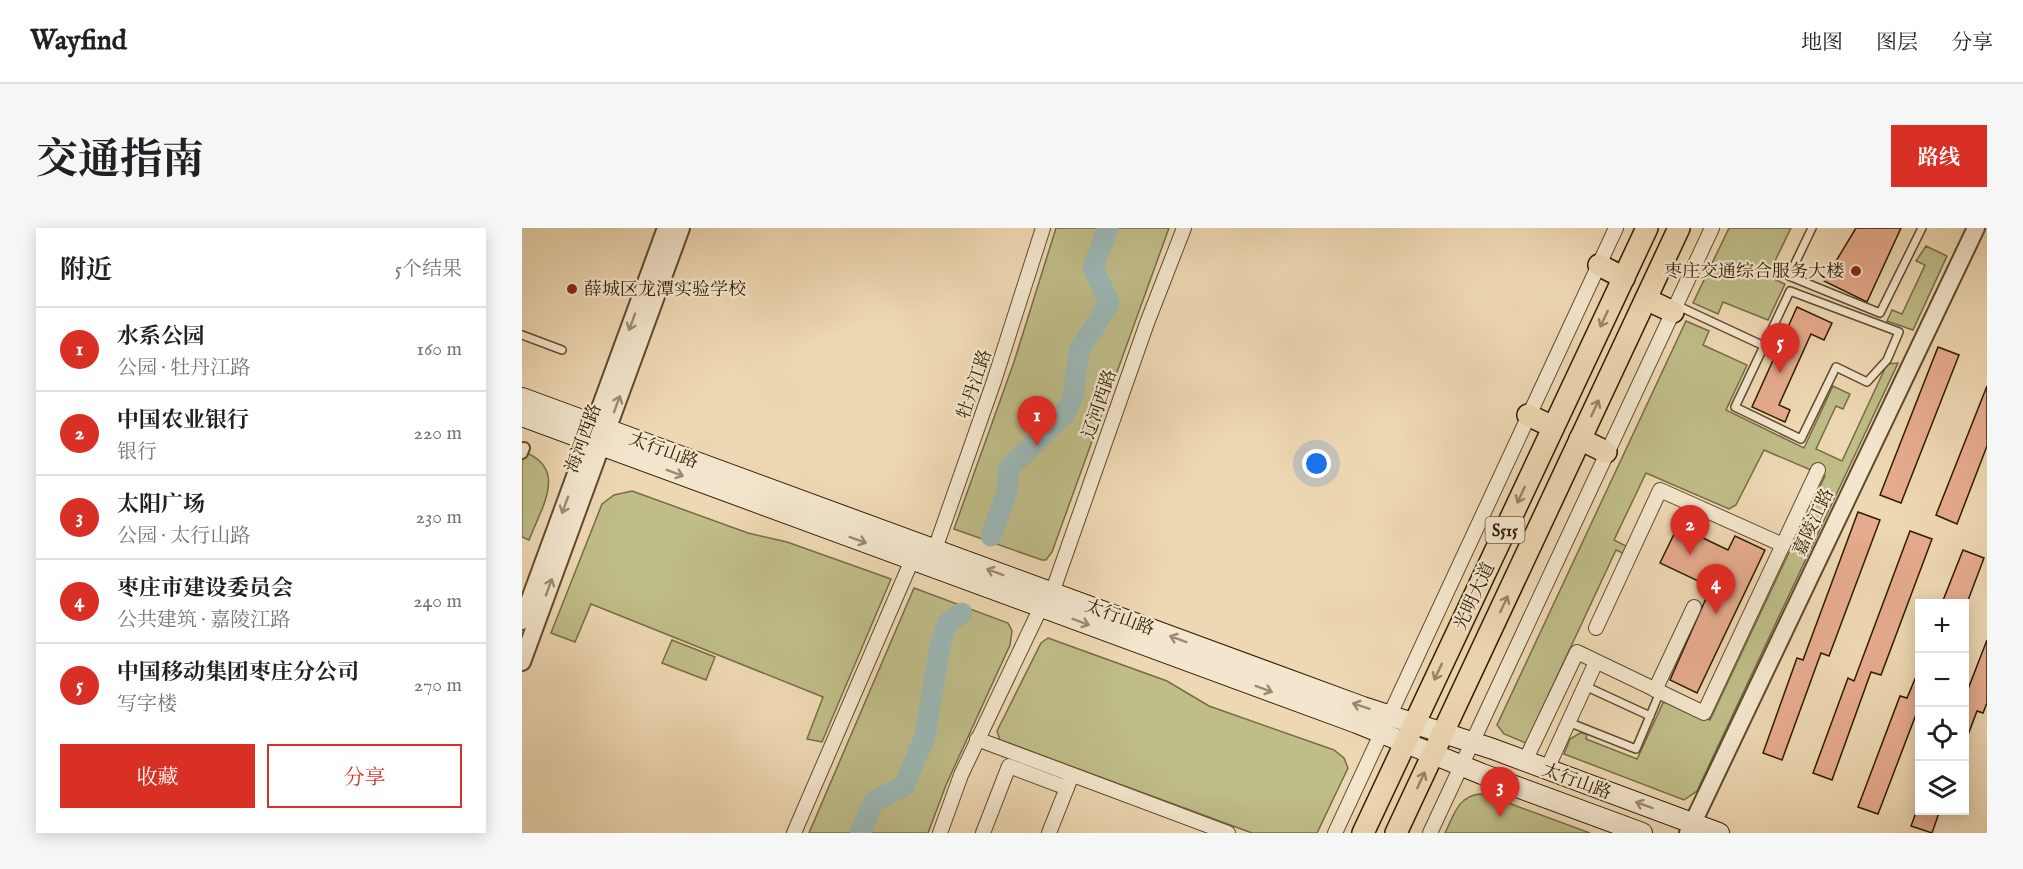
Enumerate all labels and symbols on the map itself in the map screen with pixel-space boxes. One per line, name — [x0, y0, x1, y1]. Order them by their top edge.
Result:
place label: 枣庄交通综合服务大楼 — [1664, 261, 1844, 284]
marker: 枣庄交通综合服务大楼 — [1849, 264, 1863, 278]
place label: 薛城区龙潭实验学校 — [584, 279, 746, 302]
marker: 薛城区龙潭实验学校 — [565, 282, 579, 296]
one-way arrow — [1598, 309, 1610, 327]
one-way arrow — [625, 312, 636, 331]
pin: 5 — [1760, 324, 1800, 373]
street label: 牡丹江路 — [953, 347, 998, 422]
street label: 辽河西路 — [1078, 367, 1123, 442]
one-way arrow — [612, 395, 623, 414]
pin: 1 — [1018, 396, 1056, 446]
one-way arrow — [1590, 399, 1601, 417]
street label: 海河西路 — [561, 401, 608, 476]
street label: 太行山路 — [626, 428, 701, 475]
your location — [1302, 449, 1331, 478]
one-way arrow — [666, 468, 684, 479]
street label: 嘉陵江路 — [1789, 485, 1840, 560]
one-way arrow — [1515, 486, 1527, 504]
one-way arrow — [558, 496, 569, 514]
pin: 2 — [1670, 506, 1710, 555]
road number: S515 — [1486, 517, 1524, 543]
one-way arrow — [849, 535, 867, 546]
street label: 光明大道 — [1450, 559, 1501, 634]
pin: 4 — [1696, 564, 1736, 614]
one-way arrow — [986, 565, 1005, 576]
one-way arrow — [545, 578, 556, 597]
street label: 太行山路 — [1082, 595, 1157, 642]
one-way arrow — [1498, 595, 1510, 613]
one-way arrow — [1071, 617, 1090, 628]
one-way arrow — [1169, 632, 1188, 643]
one-way arrow — [1432, 662, 1444, 680]
one-way arrow — [1254, 684, 1273, 695]
one-way arrow — [1352, 699, 1371, 710]
street label: 太行山路 — [1539, 759, 1614, 806]
pin: 3 — [1480, 768, 1520, 817]
one-way arrow — [1415, 772, 1427, 790]
one-way arrow — [1635, 799, 1654, 810]

